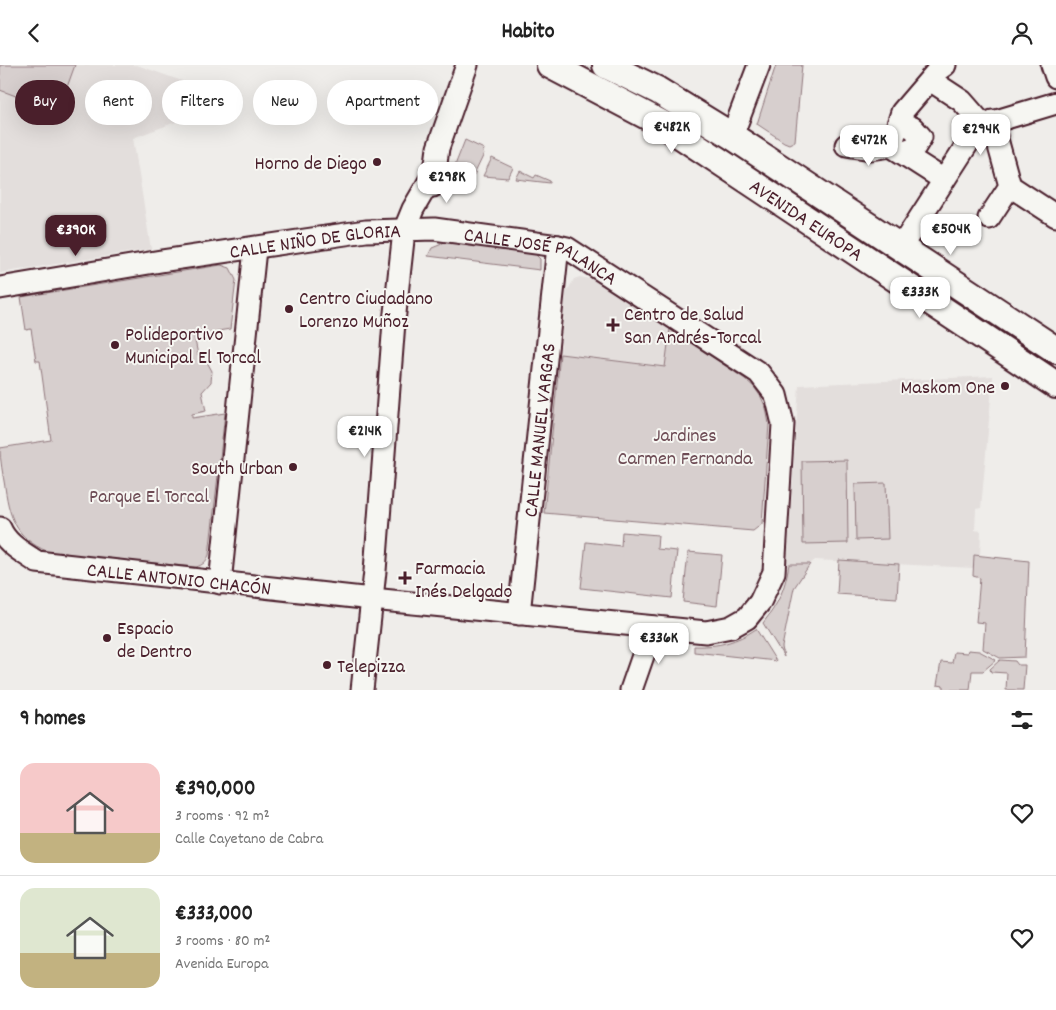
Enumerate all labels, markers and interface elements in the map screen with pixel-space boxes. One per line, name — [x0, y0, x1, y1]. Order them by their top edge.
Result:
text: Habito — [501, 17, 555, 48]
icon: back — [20, 19, 48, 47]
icon: person — [1008, 19, 1036, 47]
chip: Buy — [15, 80, 75, 125]
chip: Rent — [85, 80, 152, 125]
chip: Filters — [162, 80, 243, 125]
chip: New — [253, 80, 317, 125]
chip: Apartment — [327, 80, 438, 125]
pin: €482K — [637, 111, 707, 154]
pin: €294K — [946, 113, 1016, 156]
text: €482K — [654, 116, 690, 139]
text: €294K — [962, 118, 1000, 141]
pin: €472K — [834, 124, 904, 167]
text: €472K — [851, 129, 887, 152]
place label: Horno de Diego — [255, 151, 367, 179]
marker: Horno de Diego — [371, 156, 383, 168]
pin: €298K — [412, 161, 482, 204]
text: €298K — [428, 166, 466, 189]
street label: AVENIDA EUROPA — [743, 174, 868, 270]
pin: €504K — [916, 213, 986, 256]
pin: €390K — [41, 215, 111, 257]
text: €504K — [931, 218, 971, 241]
text: €390K — [56, 219, 96, 242]
street label: CALLE NIÑO DE GLORIA — [228, 219, 402, 268]
street label: CALLE JOSÉ PALANCA — [462, 222, 622, 294]
pin: €333K — [885, 277, 955, 319]
text: €333K — [901, 281, 939, 304]
place label: Centro Ciudadano Lorenzo Muñoz — [299, 286, 433, 337]
place label: Centro de Salud San Andrés-Torcal — [624, 302, 762, 353]
marker: Centro Ciudadano Lorenzo Muñoz — [283, 303, 295, 315]
marker: Centro de Salud San Andrés-Torcal — [606, 318, 620, 332]
place label: Polideportivo Municipal El Torcal — [125, 322, 261, 373]
marker: Polideportivo Municipal El Torcal — [109, 339, 121, 351]
street label: CALLE MANUEL VARGAS — [518, 342, 565, 519]
place label: Maskom One — [901, 375, 995, 403]
marker: Maskom One — [999, 380, 1011, 392]
pin: €214K — [330, 415, 400, 458]
text: €214K — [348, 420, 382, 443]
park label: Jardines Carmen Fernanda — [618, 423, 753, 474]
place label: South Urban — [191, 456, 283, 484]
marker: South Urban — [287, 461, 299, 473]
park label: Parque El Torcal — [89, 484, 209, 512]
place label: Farmacia Inés Delgado — [415, 556, 512, 607]
street label: CALLE ANTONIO CHACÓN — [85, 557, 272, 605]
marker: Farmacia Inés Delgado — [399, 572, 411, 584]
place label: Espacio de Dentro — [117, 616, 192, 667]
pin: €336K — [624, 623, 694, 665]
text: €336K — [640, 627, 678, 650]
marker: Espacio de Dentro — [101, 632, 113, 644]
place label: Telepizza — [337, 654, 405, 682]
marker: Telepizza — [321, 659, 333, 671]
text: 9 homes — [20, 705, 86, 735]
icon: filters — [1008, 706, 1036, 734]
text: €390,000 — [175, 775, 255, 805]
icon: home — [60, 783, 120, 843]
icon: heart — [1008, 799, 1036, 827]
text: 3 rooms · 92 m² — [175, 805, 269, 828]
text: Calle Cayetano de Cabra — [175, 828, 323, 851]
text: €333,000 — [175, 900, 253, 930]
icon: home — [60, 908, 120, 968]
icon: heart — [1008, 924, 1036, 952]
text: 3 rooms · 80 m² — [175, 930, 270, 953]
text: Avenida Europa — [175, 953, 269, 976]

